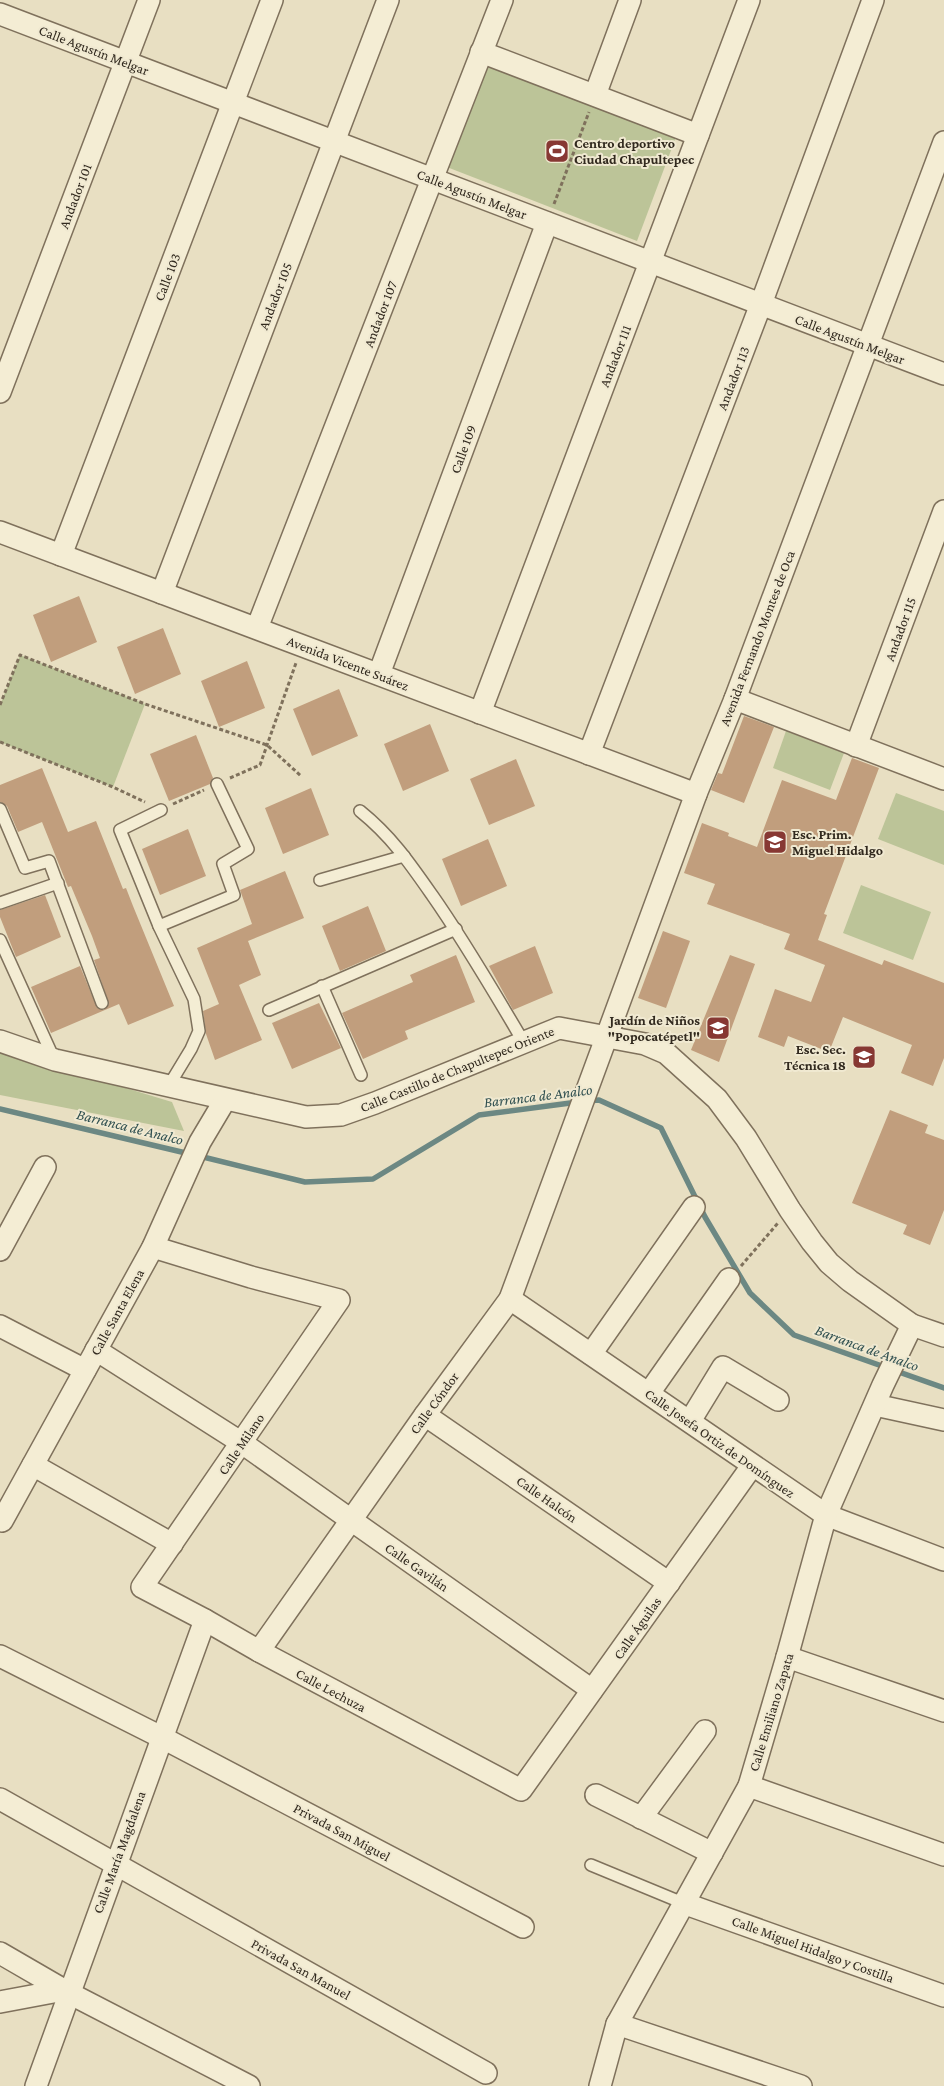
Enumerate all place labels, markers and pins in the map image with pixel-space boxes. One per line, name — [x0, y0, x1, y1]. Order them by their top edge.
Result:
place label: Centro deportivo Ciudad Chapultepec — [574, 135, 695, 167]
sports icon: Centro deportivo Ciudad Chapultepec — [544, 138, 570, 164]
place label: Esc. Prim. Miguel Hidalgo — [792, 826, 883, 858]
school or university icon: Esc. Prim. Miguel Hidalgo — [762, 829, 788, 855]
place label: Jardín de Niños "Popocatépetl" — [607, 1012, 700, 1044]
school or university icon: Jardín de Niños "Popocatépetl" — [705, 1015, 731, 1041]
place label: Esc. Sec. Técnica 18 — [784, 1041, 846, 1073]
school or university icon: Esc. Sec. Técnica 18 — [851, 1044, 877, 1070]

